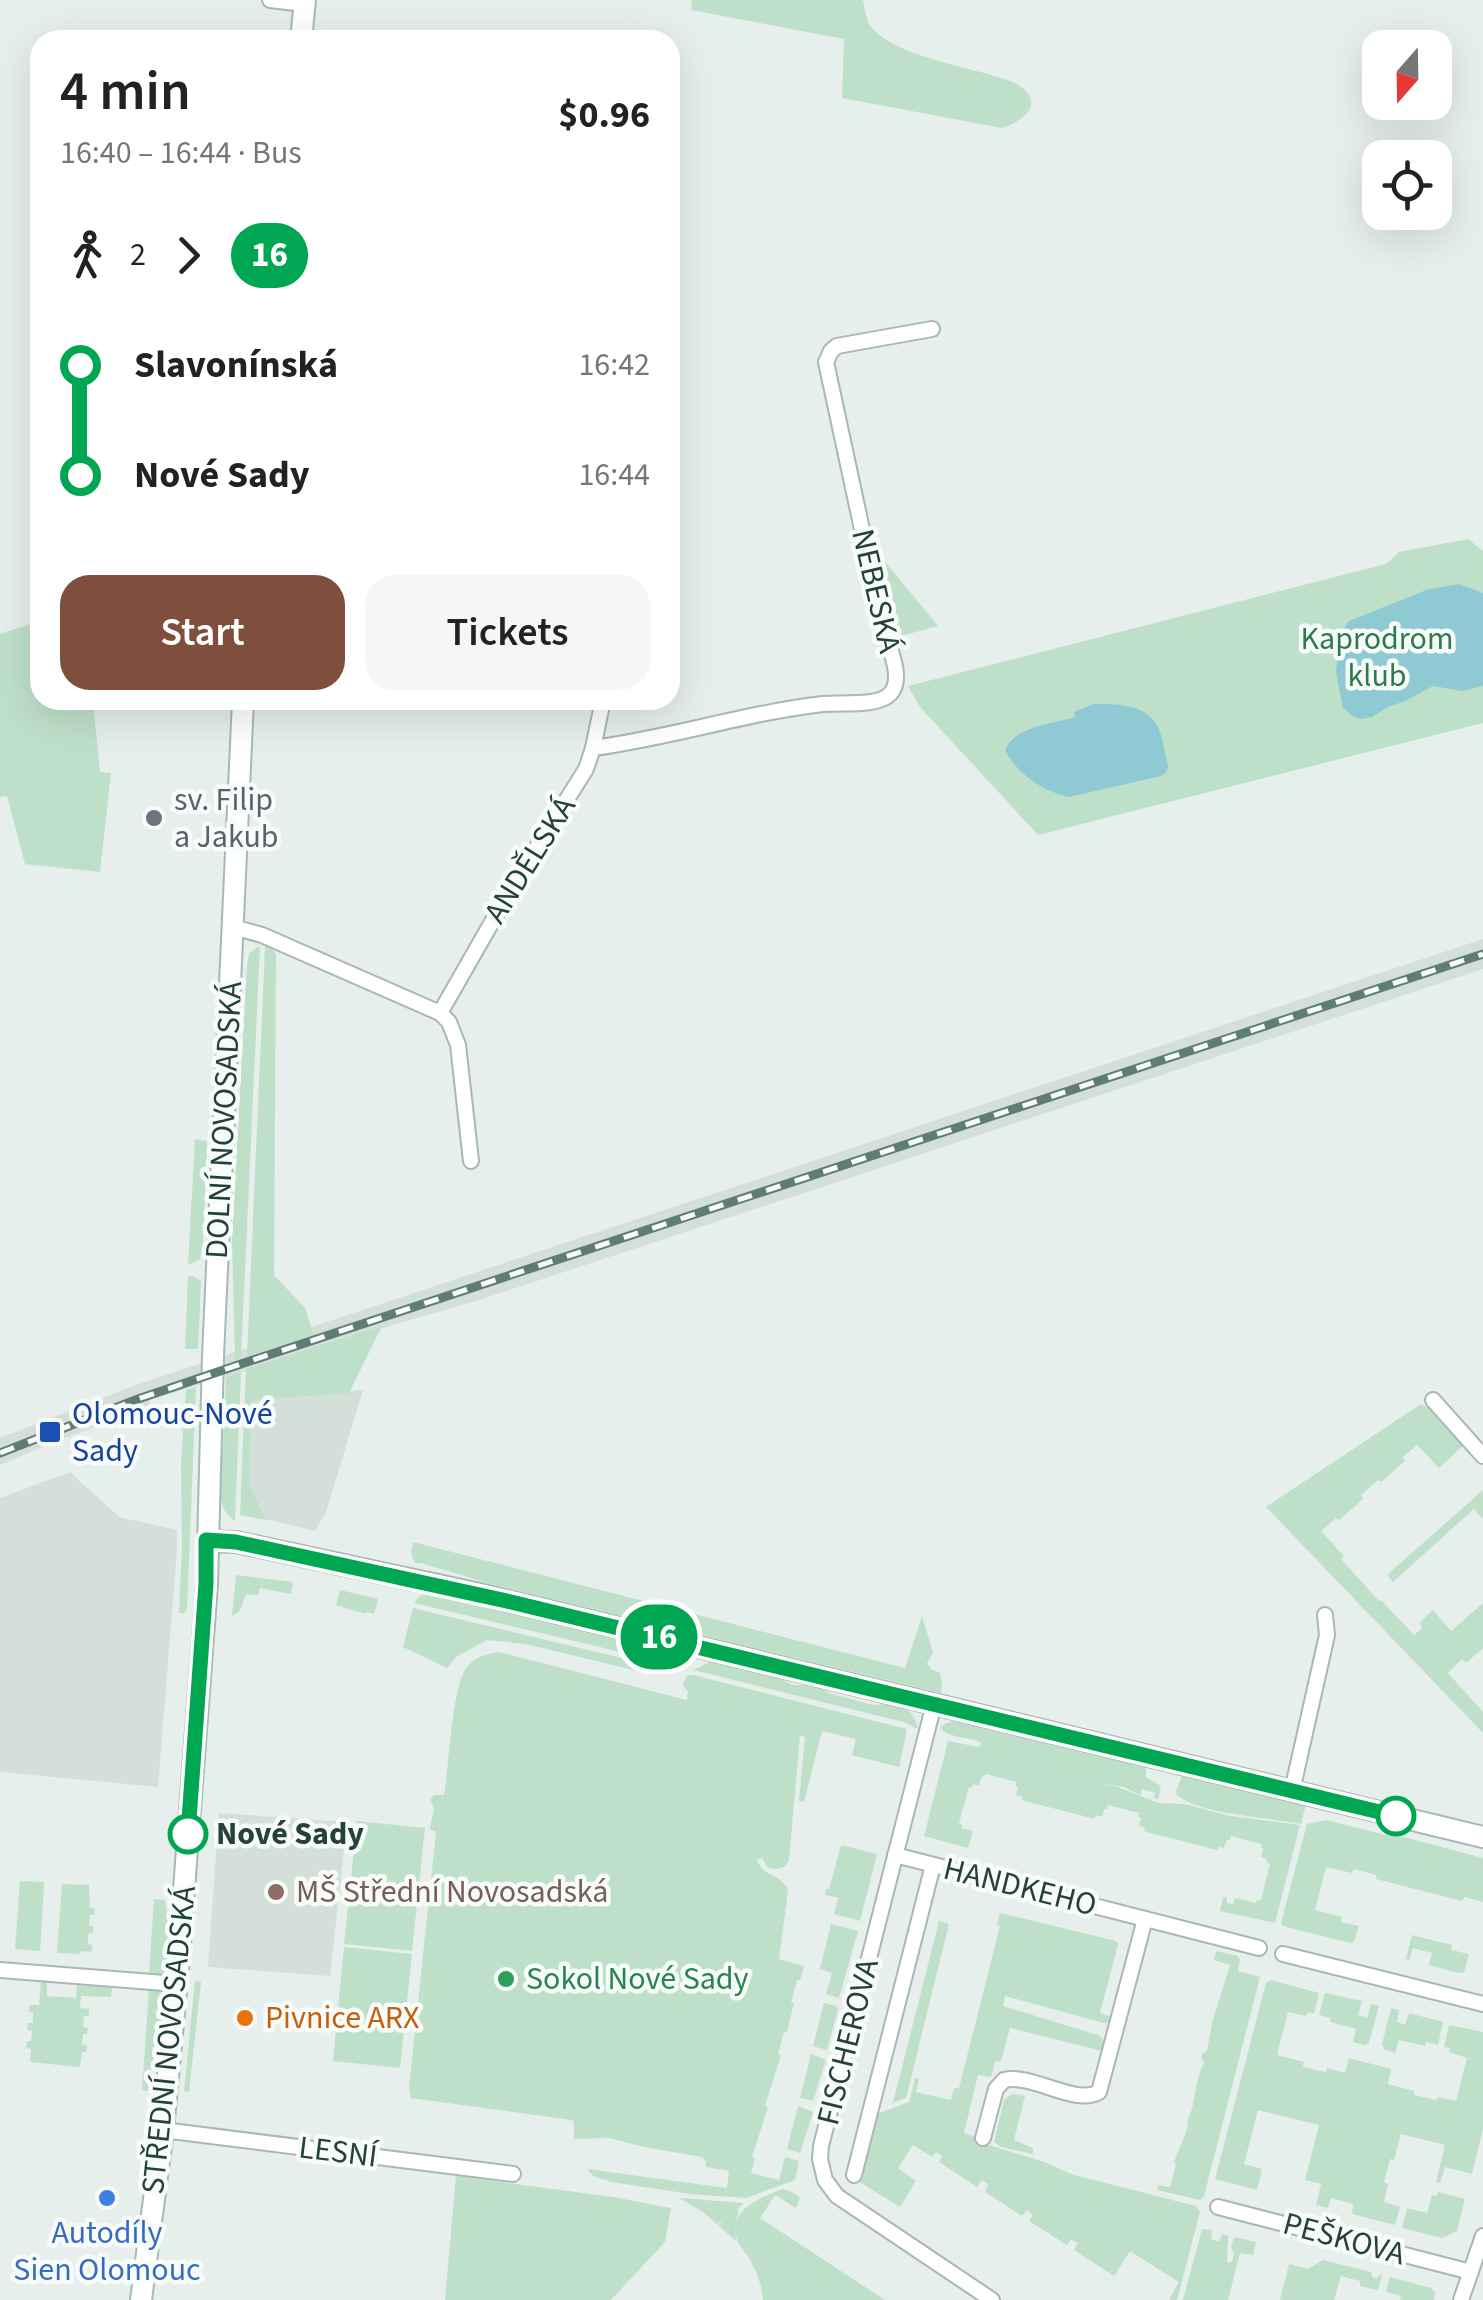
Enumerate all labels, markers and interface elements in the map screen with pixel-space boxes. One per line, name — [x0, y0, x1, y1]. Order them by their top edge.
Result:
north arrow — [1362, 30, 1452, 120]
map controls — [1362, 30, 1452, 230]
text: 4 min — [60, 53, 191, 131]
text: $0.96 — [558, 88, 650, 142]
text: 16:40 – 16:44 · Bus — [60, 130, 302, 176]
button: locate — [1362, 140, 1452, 230]
icon: walk — [60, 228, 115, 283]
icon: forward — [161, 228, 216, 283]
text: 16 — [251, 230, 288, 280]
text: 2 — [130, 232, 146, 278]
text: Slavonínská — [134, 338, 338, 392]
text: 16:42 — [578, 342, 650, 388]
text: Nové Sady — [134, 448, 310, 502]
text: 16:44 — [578, 452, 650, 498]
street label: NEBESKÁ — [839, 524, 913, 658]
button: Start — [60, 575, 345, 690]
button: Tickets — [365, 575, 650, 690]
park label: Kaprodrom klub — [1301, 616, 1453, 699]
place label: sv. Filip a Jakub — [174, 777, 279, 860]
street label: ANDĚLSKÁ — [473, 787, 587, 932]
marker: sv. Filip a Jakub — [143, 807, 165, 829]
street label: DOLNÍ NOVOSADSKÁ — [194, 979, 254, 1260]
place label: Olomouc-Nové Sady — [72, 1391, 273, 1474]
marker: Olomouc-Nové Sady — [37, 1419, 63, 1445]
line badge: 16 — [614, 1604, 704, 1670]
text: 16 — [641, 1612, 677, 1662]
unlabelled marker — [1377, 1797, 1415, 1835]
place label: Nové Sady — [216, 1811, 364, 1857]
marker: Nové Sady — [169, 1815, 207, 1853]
street label: HANDKEHO — [939, 1846, 1101, 1928]
place label: MŠ Střední Novosadská — [296, 1869, 608, 1915]
marker: MŠ Střední Novosadská — [265, 1881, 287, 1903]
street label: STŘEDNÍ NOVOSADSKÁ — [130, 1883, 208, 2196]
street label: FISCHEROVA — [805, 1953, 891, 2130]
place label: Sokol Nové Sady — [526, 1956, 749, 2002]
marker: Sokol Nové Sady — [495, 1968, 517, 1990]
place label: Pivnice ARX — [265, 1995, 419, 2041]
marker: Pivnice ARX — [234, 2007, 256, 2029]
street label: LESNÍ — [296, 2124, 381, 2180]
marker: Autodíly Sien Olomouc — [96, 2187, 118, 2209]
street label: PEŠKOVA — [1278, 2201, 1411, 2277]
place label: Autodíly Sien Olomouc — [13, 2210, 201, 2293]

